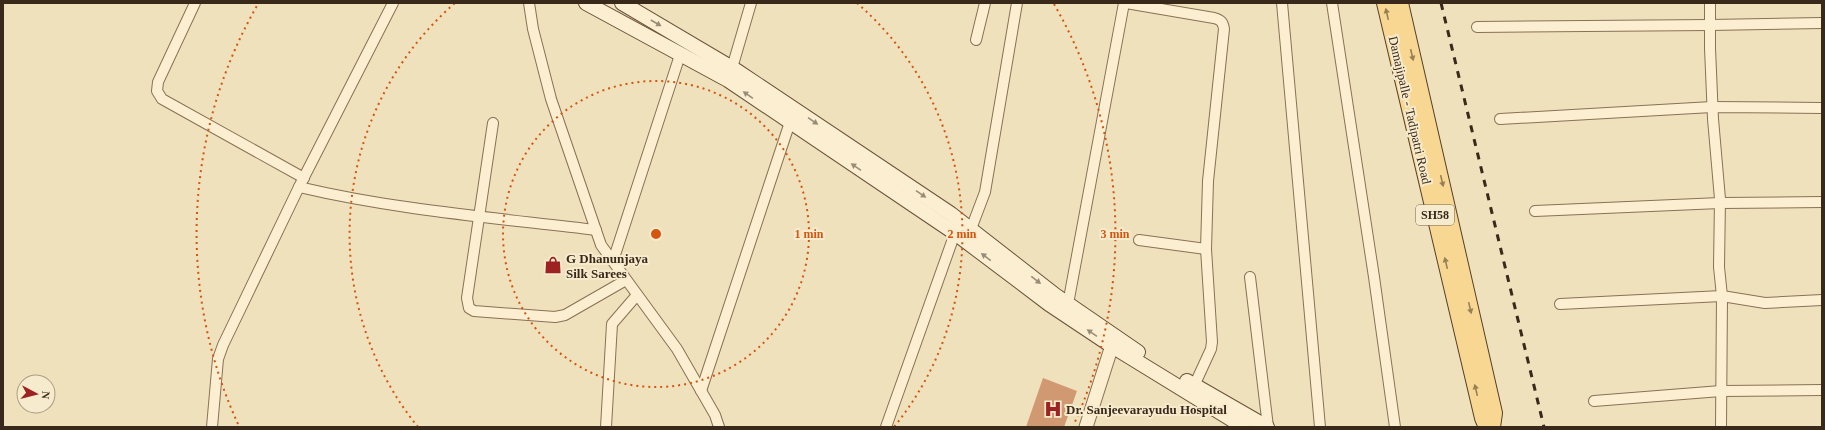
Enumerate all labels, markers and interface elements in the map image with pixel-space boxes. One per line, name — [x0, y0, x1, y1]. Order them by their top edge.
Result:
one-way arrow — [1384, 8, 1390, 21]
one-way arrow — [650, 19, 661, 26]
street label: Damajipalle - Tadipatri Road — [1386, 34, 1434, 186]
one-way arrow — [1409, 48, 1415, 61]
one-way arrow — [743, 91, 754, 99]
one-way arrow — [808, 117, 818, 125]
one-way arrow — [851, 163, 861, 171]
one-way arrow — [1439, 175, 1445, 187]
one-way arrow — [915, 190, 927, 197]
road number: SH58 — [1416, 205, 1454, 225]
centre of rings — [649, 227, 663, 241]
text: 1 min — [794, 227, 824, 241]
text: 2 min — [947, 227, 977, 241]
text: 3 min — [1100, 227, 1130, 241]
place label: G Dhanunjaya Silk Sarees — [566, 251, 648, 281]
one-way arrow — [981, 252, 992, 261]
shop icon: G Dhanunjaya Silk Sarees — [543, 255, 563, 275]
one-way arrow — [1443, 257, 1449, 270]
one-way arrow — [1031, 276, 1042, 284]
one-way arrow — [1467, 302, 1473, 314]
one-way arrow — [1087, 329, 1097, 337]
north arrow — [16, 374, 56, 414]
one-way arrow — [1473, 384, 1479, 396]
text: N — [39, 391, 52, 400]
hospital icon: Dr. Sanjeevarayudu Hospital — [1043, 399, 1063, 419]
place label: Dr. Sanjeevarayudu Hospital — [1066, 402, 1227, 417]

